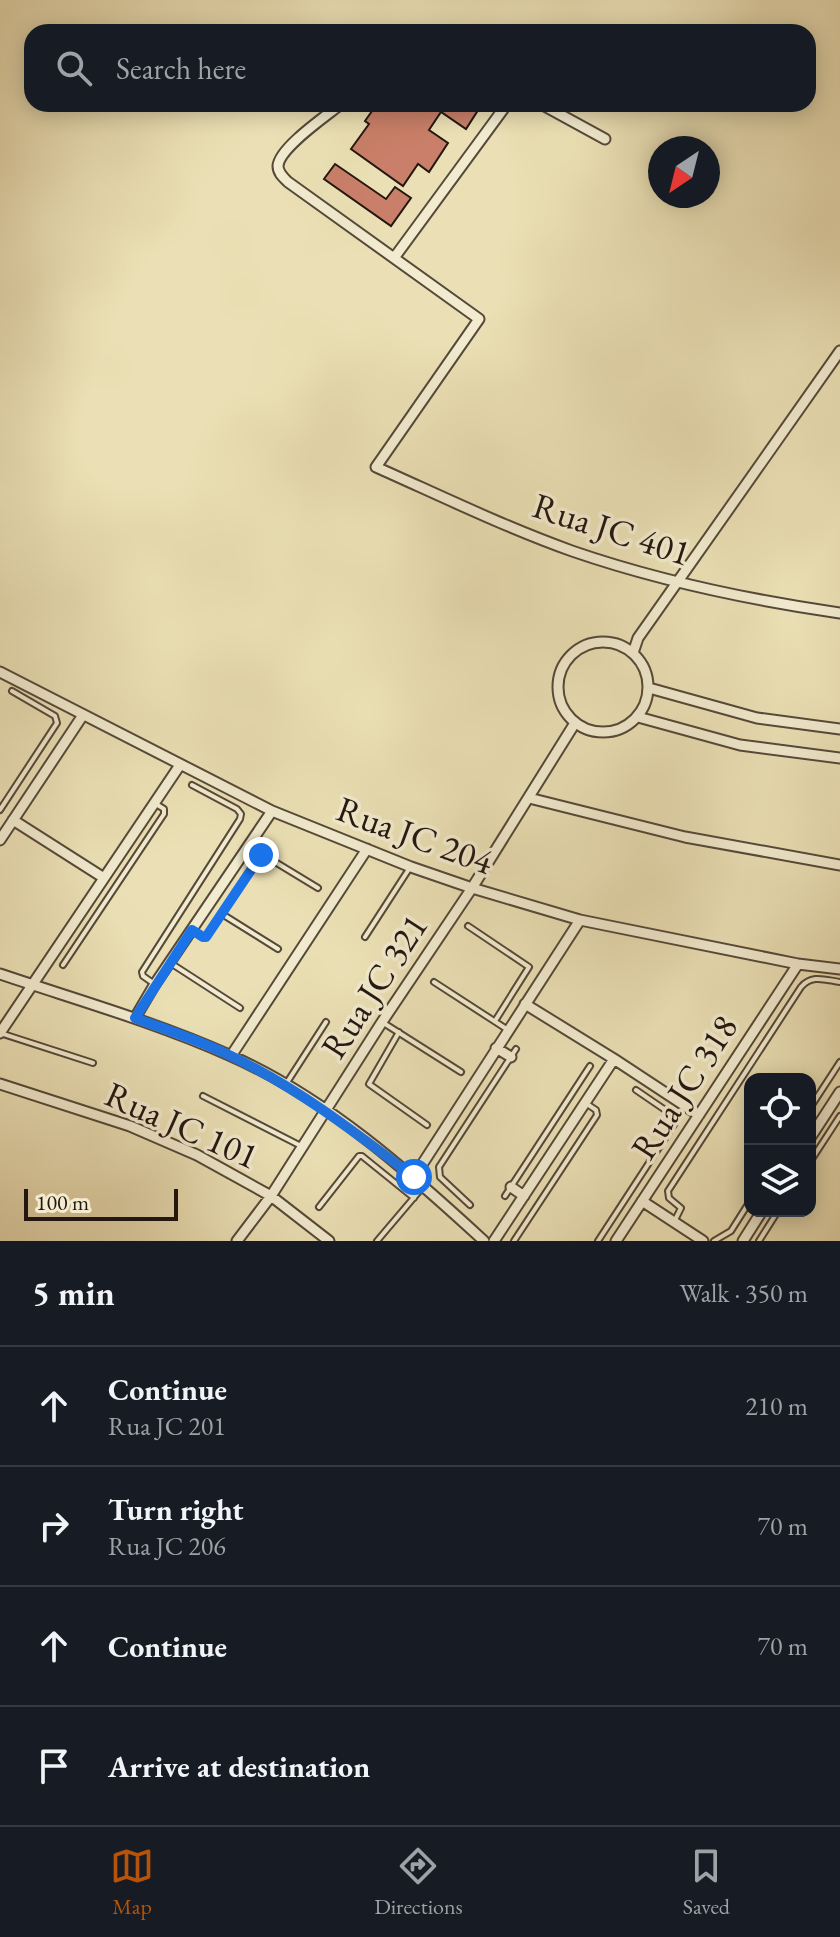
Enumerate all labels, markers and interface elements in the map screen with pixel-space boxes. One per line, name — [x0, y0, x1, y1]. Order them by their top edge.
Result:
search box — [24, 24, 816, 112]
icon: search — [52, 46, 96, 90]
text: Search here — [116, 49, 246, 88]
north arrow — [648, 136, 720, 208]
street label: Rua JC 401 — [527, 481, 697, 577]
street label: Rua JC 204 — [330, 785, 500, 885]
route end — [243, 837, 279, 873]
street label: Rua JC 321 — [310, 905, 438, 1067]
street label: Rua JC 318 — [620, 1006, 748, 1168]
street label: Rua JC 101 — [98, 1070, 266, 1180]
map controls — [744, 1073, 816, 1217]
button: locate — [744, 1073, 816, 1145]
button: layers — [744, 1145, 816, 1217]
route start — [396, 1159, 432, 1195]
scale bar — [24, 1185, 178, 1221]
text: 100 m — [36, 1188, 89, 1217]
text: 5 min — [32, 1271, 115, 1315]
text: Walk · 350 m — [680, 1276, 808, 1310]
text: Continue — [108, 1370, 227, 1409]
icon: ahead — [32, 1384, 76, 1428]
text: 210 m — [745, 1389, 808, 1423]
text: Rua JC 201 — [108, 1409, 226, 1443]
text: Turn right — [108, 1490, 244, 1529]
icon: right — [32, 1504, 76, 1548]
text: 70 m — [758, 1509, 808, 1543]
text: Rua JC 206 — [108, 1529, 226, 1563]
icon: ahead — [32, 1624, 76, 1668]
text: Continue — [108, 1627, 227, 1666]
text: 70 m — [758, 1629, 808, 1663]
icon: arrive — [32, 1744, 76, 1788]
text: Arrive at destination — [108, 1747, 370, 1786]
tab: Map — [110, 1844, 154, 1921]
tab: Directions — [374, 1844, 463, 1921]
tab: Saved — [683, 1844, 730, 1921]

